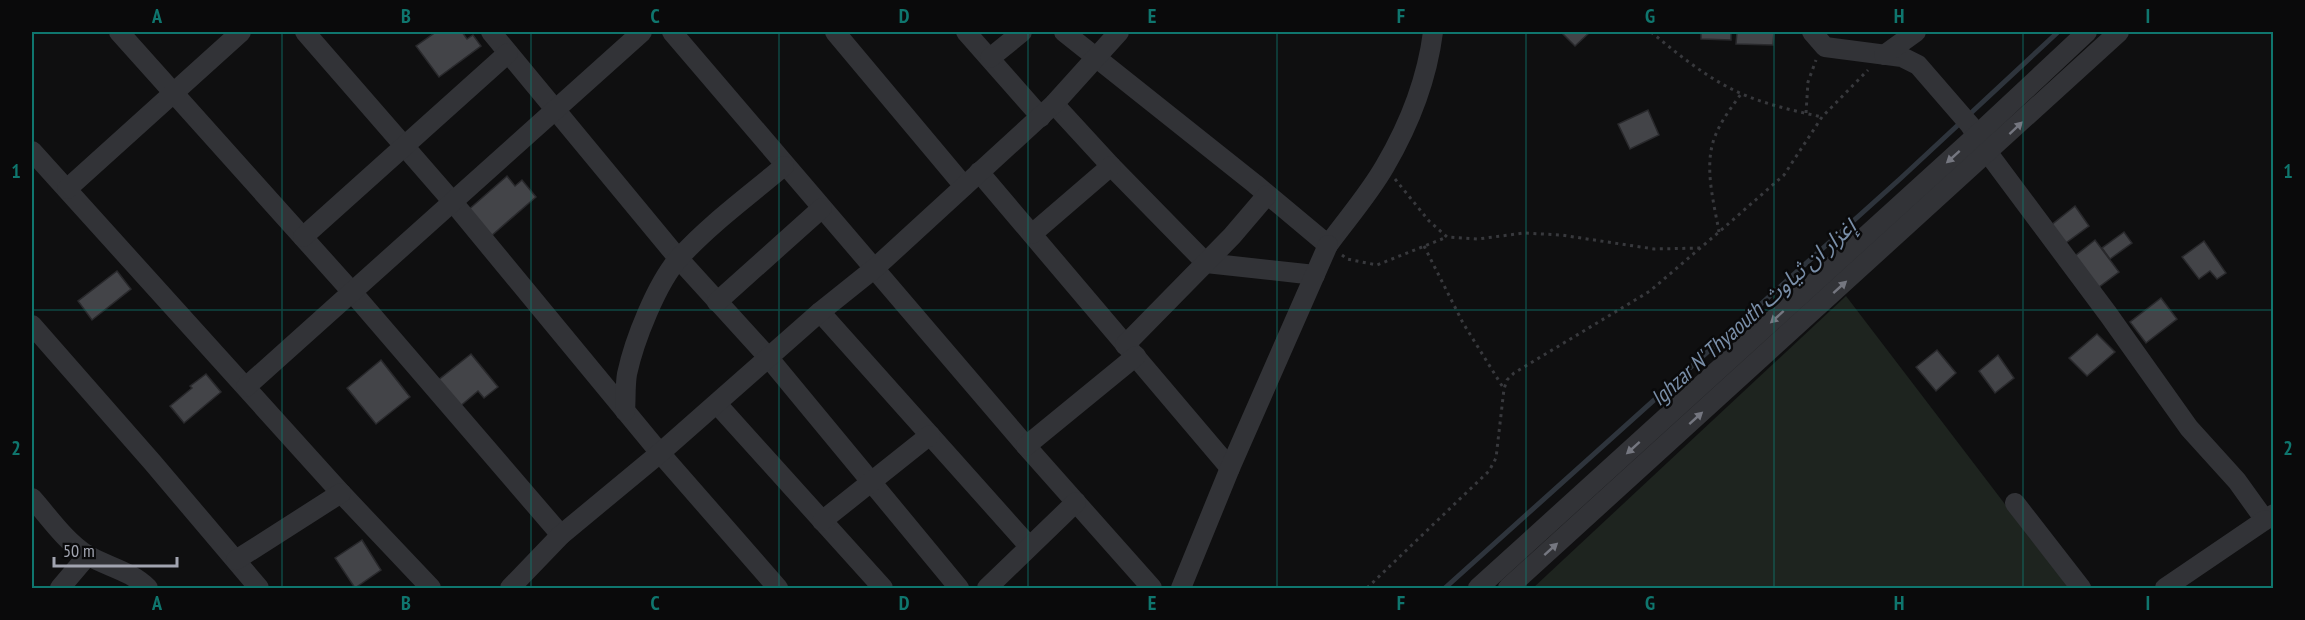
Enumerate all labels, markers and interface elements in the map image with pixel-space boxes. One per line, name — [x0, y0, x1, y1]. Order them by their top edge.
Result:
text: A — [151, 3, 163, 29]
text: B — [401, 3, 411, 29]
text: C — [650, 3, 660, 29]
text: D — [899, 3, 910, 29]
text: E — [1148, 3, 1156, 29]
text: F — [1397, 3, 1405, 29]
text: G — [1645, 3, 1655, 29]
text: H — [1894, 3, 1904, 29]
text: I — [2146, 3, 2150, 29]
one-way arrow — [2008, 121, 2023, 135]
one-way arrow — [1945, 150, 1960, 164]
text: 1 — [11, 158, 21, 184]
text: 1 — [2283, 158, 2293, 184]
water label: Ighzar N' Thyaouth إغزار ان ثياوث — [1645, 211, 1863, 412]
one-way arrow — [1832, 281, 1847, 294]
one-way arrow — [1770, 310, 1785, 323]
one-way arrow — [1688, 412, 1703, 425]
text: 2 — [11, 435, 21, 461]
text: 2 — [2283, 435, 2293, 461]
one-way arrow — [1625, 441, 1640, 455]
scale bar — [54, 530, 177, 568]
text: 50 m — [63, 539, 95, 562]
one-way arrow — [1544, 542, 1559, 556]
text: A — [151, 590, 163, 616]
text: B — [401, 590, 411, 616]
text: C — [650, 590, 660, 616]
text: D — [899, 590, 910, 616]
text: E — [1148, 590, 1156, 616]
text: F — [1397, 590, 1405, 616]
text: G — [1645, 590, 1655, 616]
text: H — [1894, 590, 1904, 616]
text: I — [2146, 590, 2150, 616]

